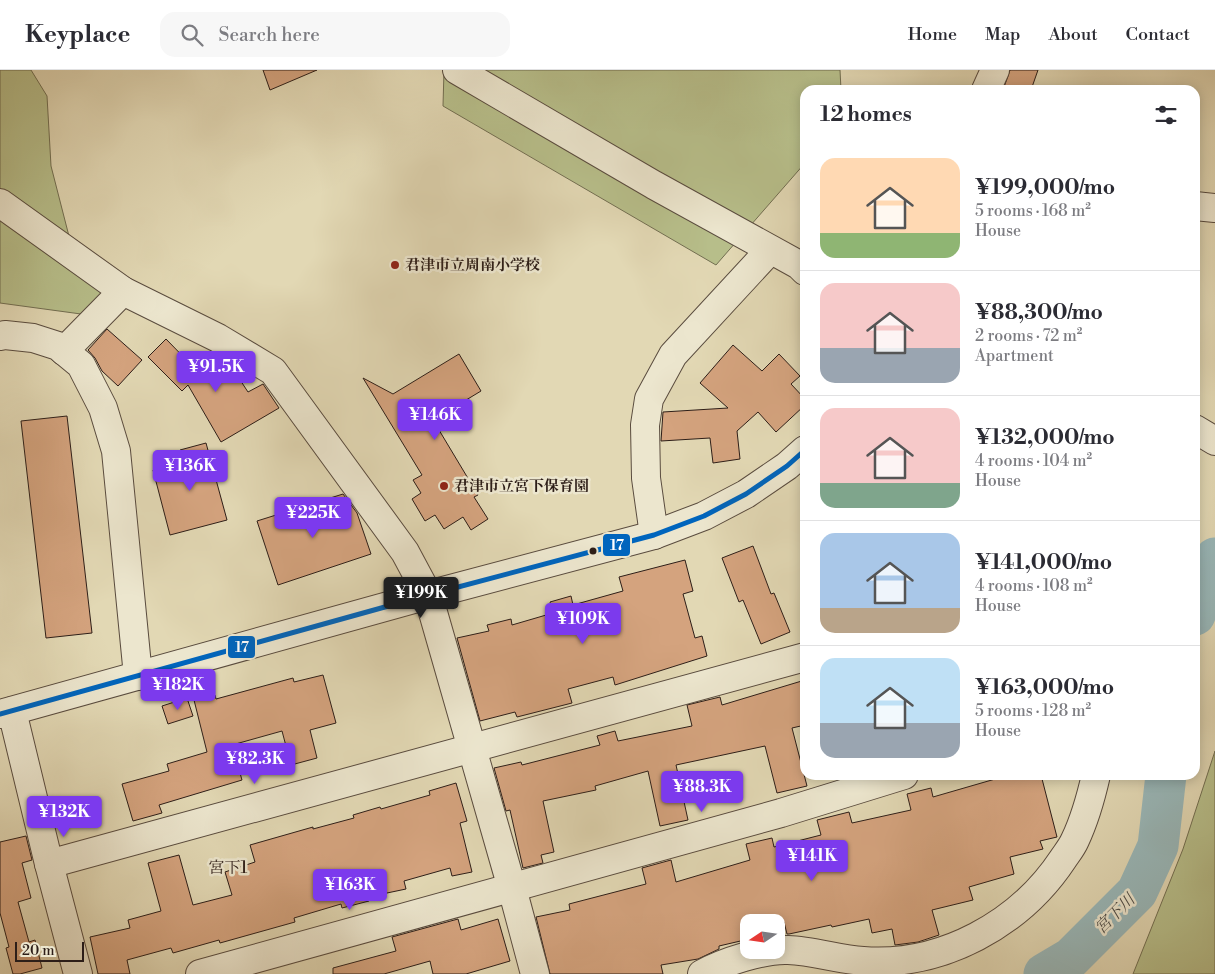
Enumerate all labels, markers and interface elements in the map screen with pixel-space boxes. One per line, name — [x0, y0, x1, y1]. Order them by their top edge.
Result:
search box — [160, 12, 510, 57]
text: Keyplace — [25, 20, 130, 50]
icon: search — [178, 21, 206, 49]
text: Search here — [218, 23, 320, 47]
text: Home — [908, 23, 957, 46]
text: Map — [985, 23, 1021, 46]
text: About — [1049, 23, 1098, 46]
text: Contact — [1126, 23, 1190, 46]
icon: filters — [1152, 101, 1180, 129]
text: 12 homes — [820, 102, 912, 128]
text: ¥199,000/mo — [975, 175, 1115, 201]
icon: home — [860, 178, 920, 238]
text: 5 rooms · 168 m² — [975, 201, 1091, 221]
text: House — [975, 221, 1021, 241]
place label: 君津市立周南小学校 — [405, 256, 540, 275]
marker: 君津市立周南小学校 — [389, 259, 401, 271]
text: ¥88,300/mo — [975, 300, 1103, 326]
icon: home — [860, 303, 920, 363]
text: 2 rooms · 72 m² — [975, 326, 1082, 346]
text: Apartment — [975, 346, 1054, 366]
pin: ¥91.5K — [175, 350, 257, 393]
text: ¥91.5K — [188, 357, 244, 377]
pin: ¥146K — [400, 398, 470, 441]
text: ¥146K — [408, 405, 462, 425]
text: ¥132,000/mo — [975, 425, 1115, 451]
icon: home — [860, 428, 920, 488]
pin: ¥136K — [155, 450, 225, 492]
text: 4 rooms · 104 m² — [975, 451, 1092, 471]
text: ¥136K — [164, 456, 216, 476]
text: House — [975, 471, 1021, 491]
place label: 君津市立宮下保育園 — [454, 477, 589, 496]
marker: 君津市立宮下保育園 — [438, 480, 450, 492]
pin: ¥225K — [278, 496, 348, 539]
text: ¥225K — [285, 503, 341, 523]
line badge: 17 — [602, 533, 631, 557]
text: 17 — [610, 537, 625, 555]
unlabelled marker — [588, 546, 598, 556]
text: ¥141,000/mo — [975, 550, 1112, 576]
icon: home — [860, 553, 920, 613]
pin: ¥199K — [386, 576, 456, 619]
text: 4 rooms · 108 m² — [975, 576, 1093, 596]
text: ¥199K — [395, 583, 447, 603]
text: House — [975, 596, 1021, 616]
pin: ¥109K — [548, 602, 618, 645]
text: ¥109K — [556, 609, 610, 629]
line badge: 17 — [227, 635, 256, 659]
text: 17 — [235, 639, 250, 657]
pin: ¥182K — [143, 668, 213, 711]
text: ¥182K — [152, 675, 204, 695]
text: ¥163,000/mo — [975, 675, 1114, 701]
icon: home — [860, 678, 920, 738]
text: 5 rooms · 128 m² — [975, 701, 1091, 721]
text: House — [975, 721, 1021, 741]
pin: ¥82.3K — [214, 742, 296, 785]
text: ¥82.3K — [225, 749, 285, 769]
pin: ¥88.3K — [661, 770, 743, 813]
text: ¥88.3K — [672, 777, 732, 797]
pin: ¥132K — [29, 796, 99, 838]
text: ¥132K — [38, 802, 90, 822]
pin: ¥141K — [777, 840, 847, 882]
text: ¥141K — [787, 846, 837, 866]
district label: 宮下1 — [209, 858, 248, 878]
pin: ¥163K — [315, 868, 385, 911]
text: ¥163K — [324, 875, 376, 895]
water label: 宮下川 — [1091, 889, 1140, 938]
north arrow — [740, 914, 785, 959]
map controls — [740, 914, 785, 959]
scale bar — [15, 939, 84, 962]
text: 20 m — [22, 942, 54, 960]

